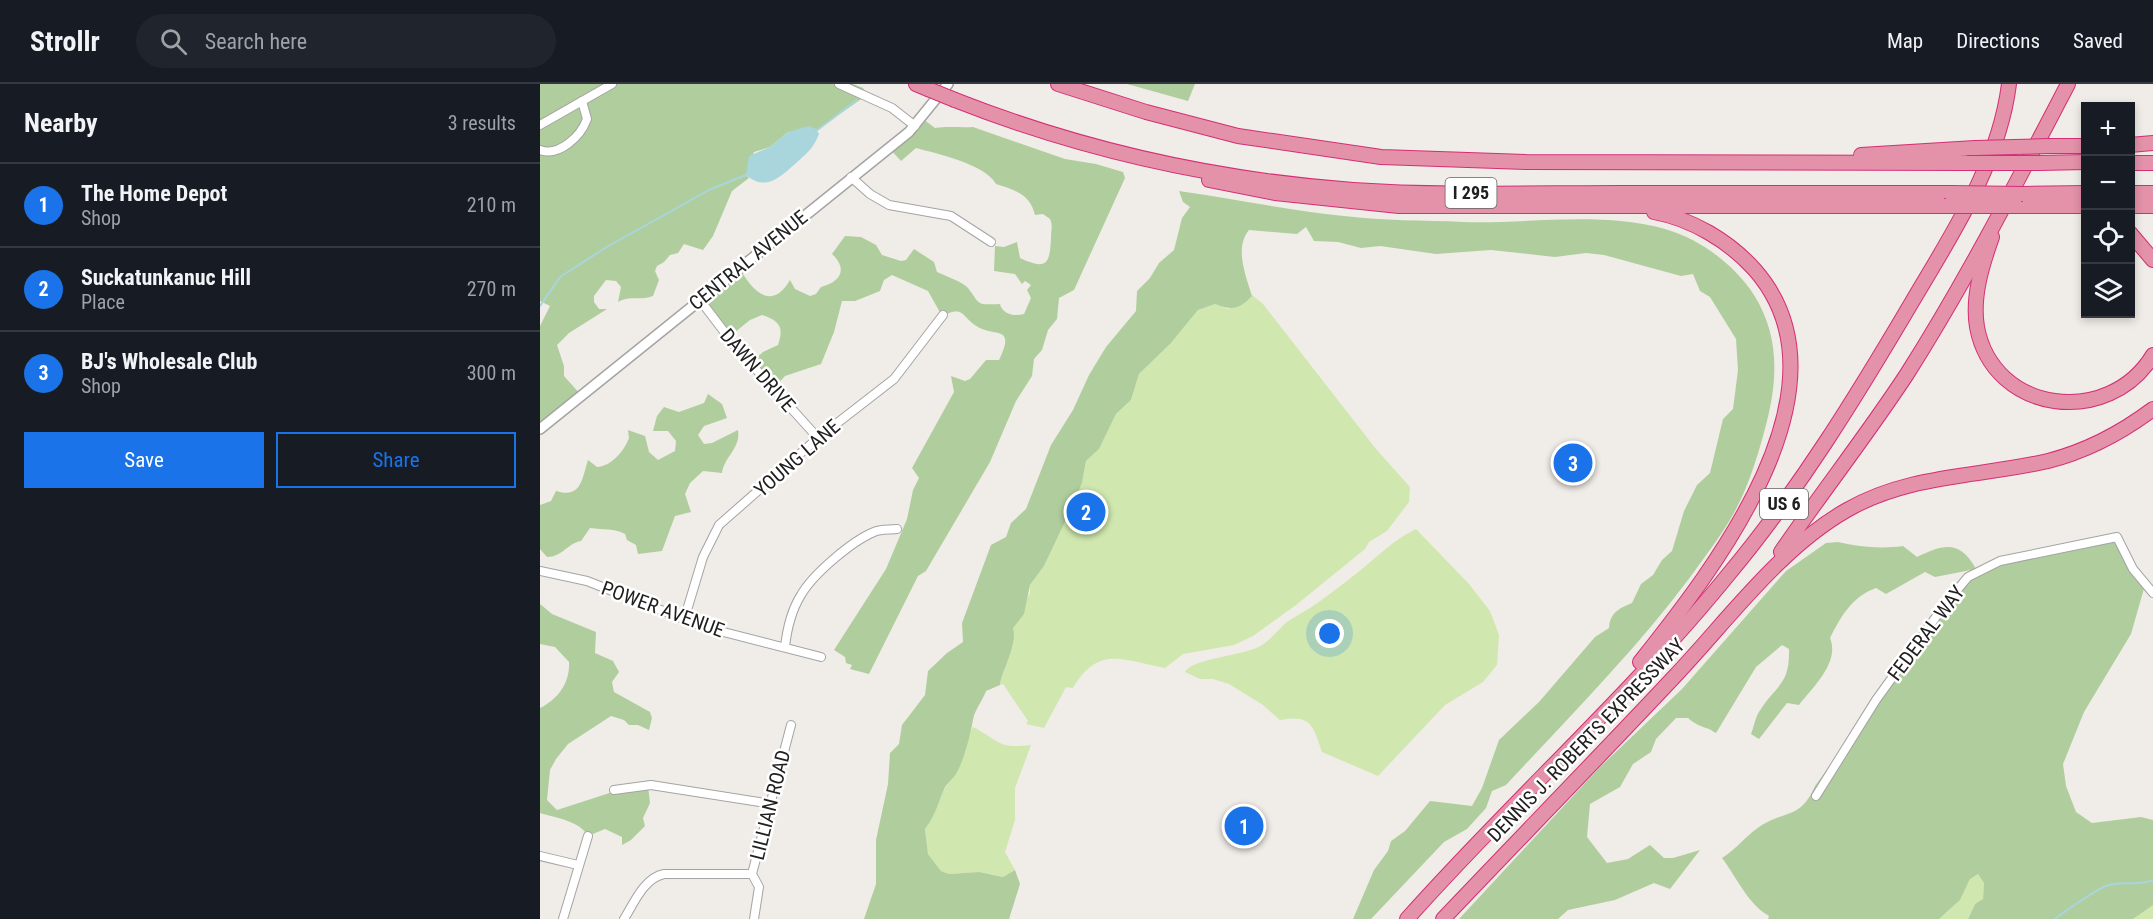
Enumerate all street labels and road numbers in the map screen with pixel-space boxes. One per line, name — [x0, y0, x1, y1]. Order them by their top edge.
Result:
road number: I 295 — [1446, 178, 1496, 208]
street label: CENTRAL AVENUE — [684, 205, 812, 315]
street label: DAWN DRIVE — [715, 323, 801, 417]
street label: YOUNG LANE — [749, 414, 845, 502]
road number: US 6 — [1760, 489, 1808, 519]
street label: POWER AVENUE — [598, 576, 728, 642]
street label: FEDERAL WAY — [1882, 580, 1970, 685]
street label: DENNIS J. ROBERTS EXPRESSWAY — [1482, 633, 1690, 847]
street label: LILLIAN ROAD — [745, 747, 795, 863]

